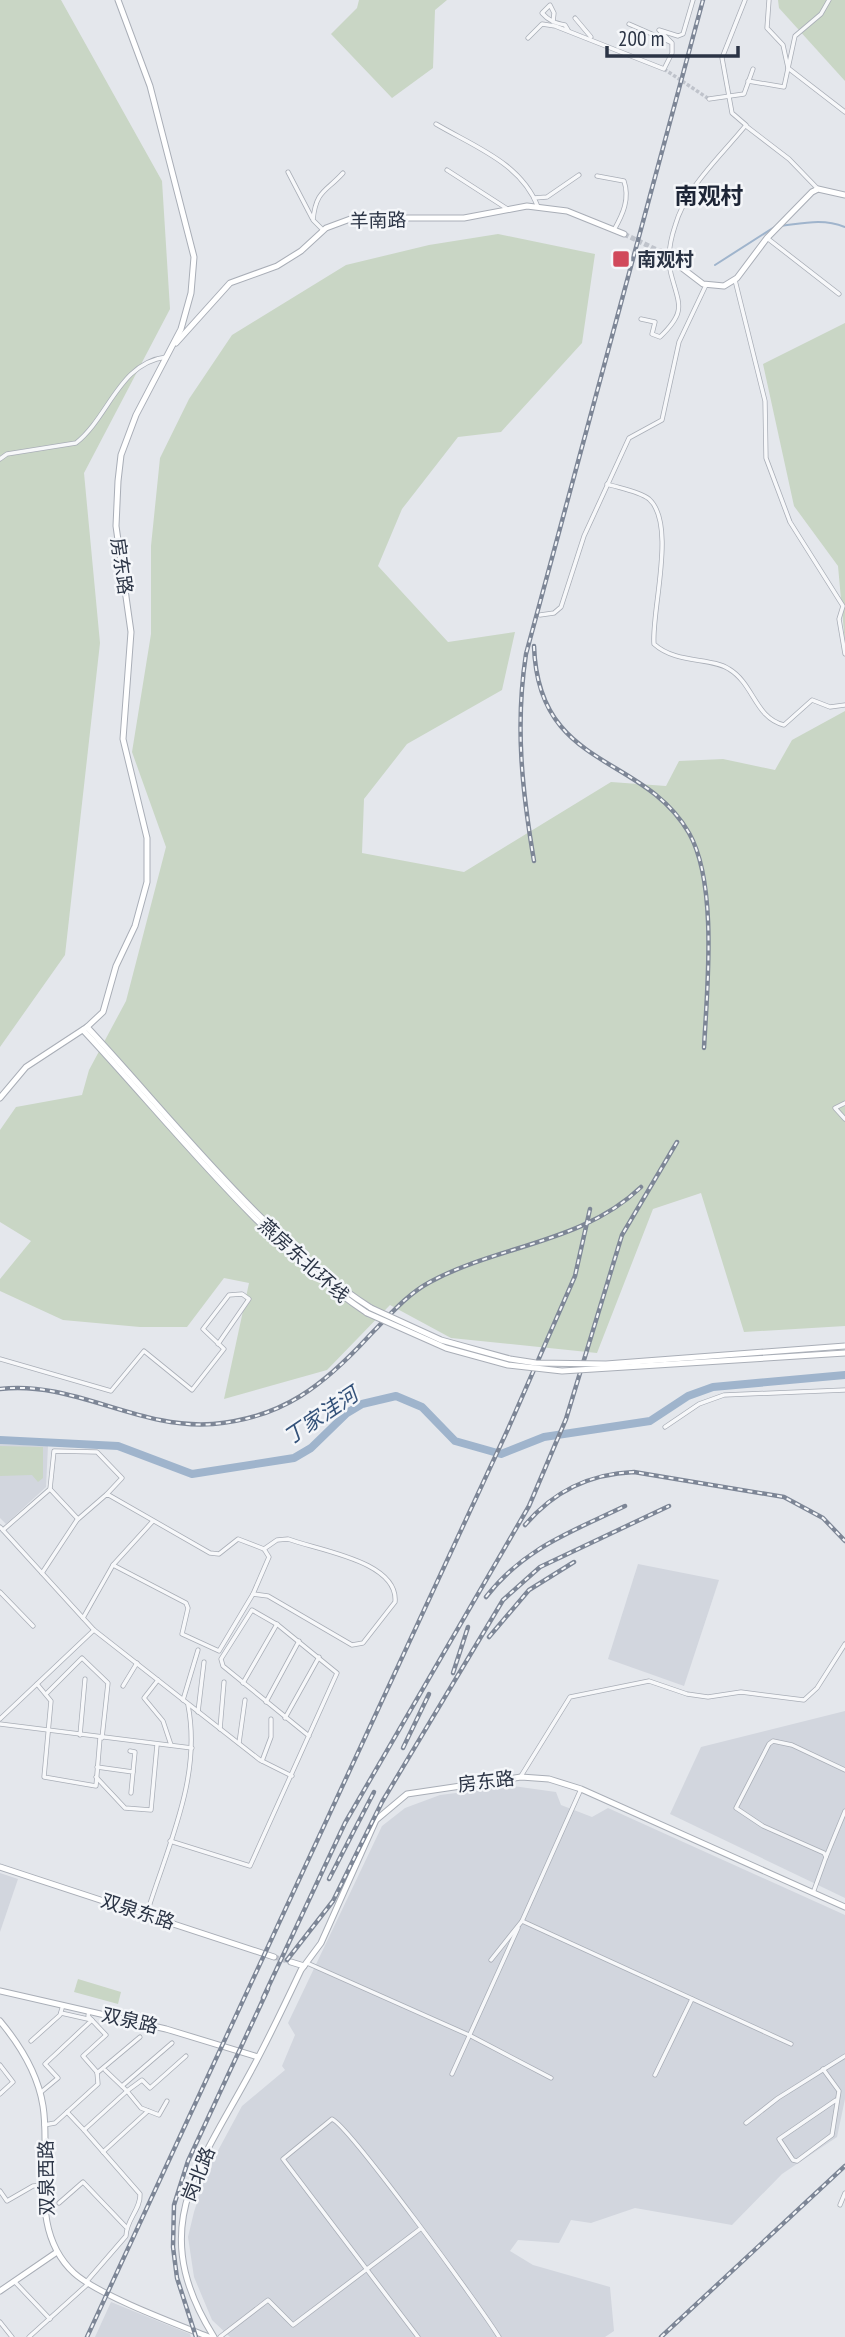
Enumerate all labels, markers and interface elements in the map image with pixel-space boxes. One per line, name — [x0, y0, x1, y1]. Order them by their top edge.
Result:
scale bar — [607, 14, 738, 58]
text: 200 m — [618, 25, 664, 52]
district label: 南观村 — [675, 181, 744, 210]
street label: 羊南路 — [349, 208, 407, 232]
place label: 南观村 — [637, 247, 694, 271]
marker: 南观村 — [611, 249, 631, 269]
street label: 房东路 — [106, 536, 138, 596]
street label: 燕房东北环线 — [254, 1213, 354, 1307]
water label: 丁家洼河 — [278, 1379, 366, 1450]
street label: 房东路 — [456, 1766, 516, 1796]
street label: 双泉东路 — [98, 1888, 178, 1934]
street label: 双泉路 — [100, 2002, 160, 2038]
street label: 双泉西路 — [33, 2140, 59, 2216]
street label: 岗北路 — [176, 2143, 220, 2205]

